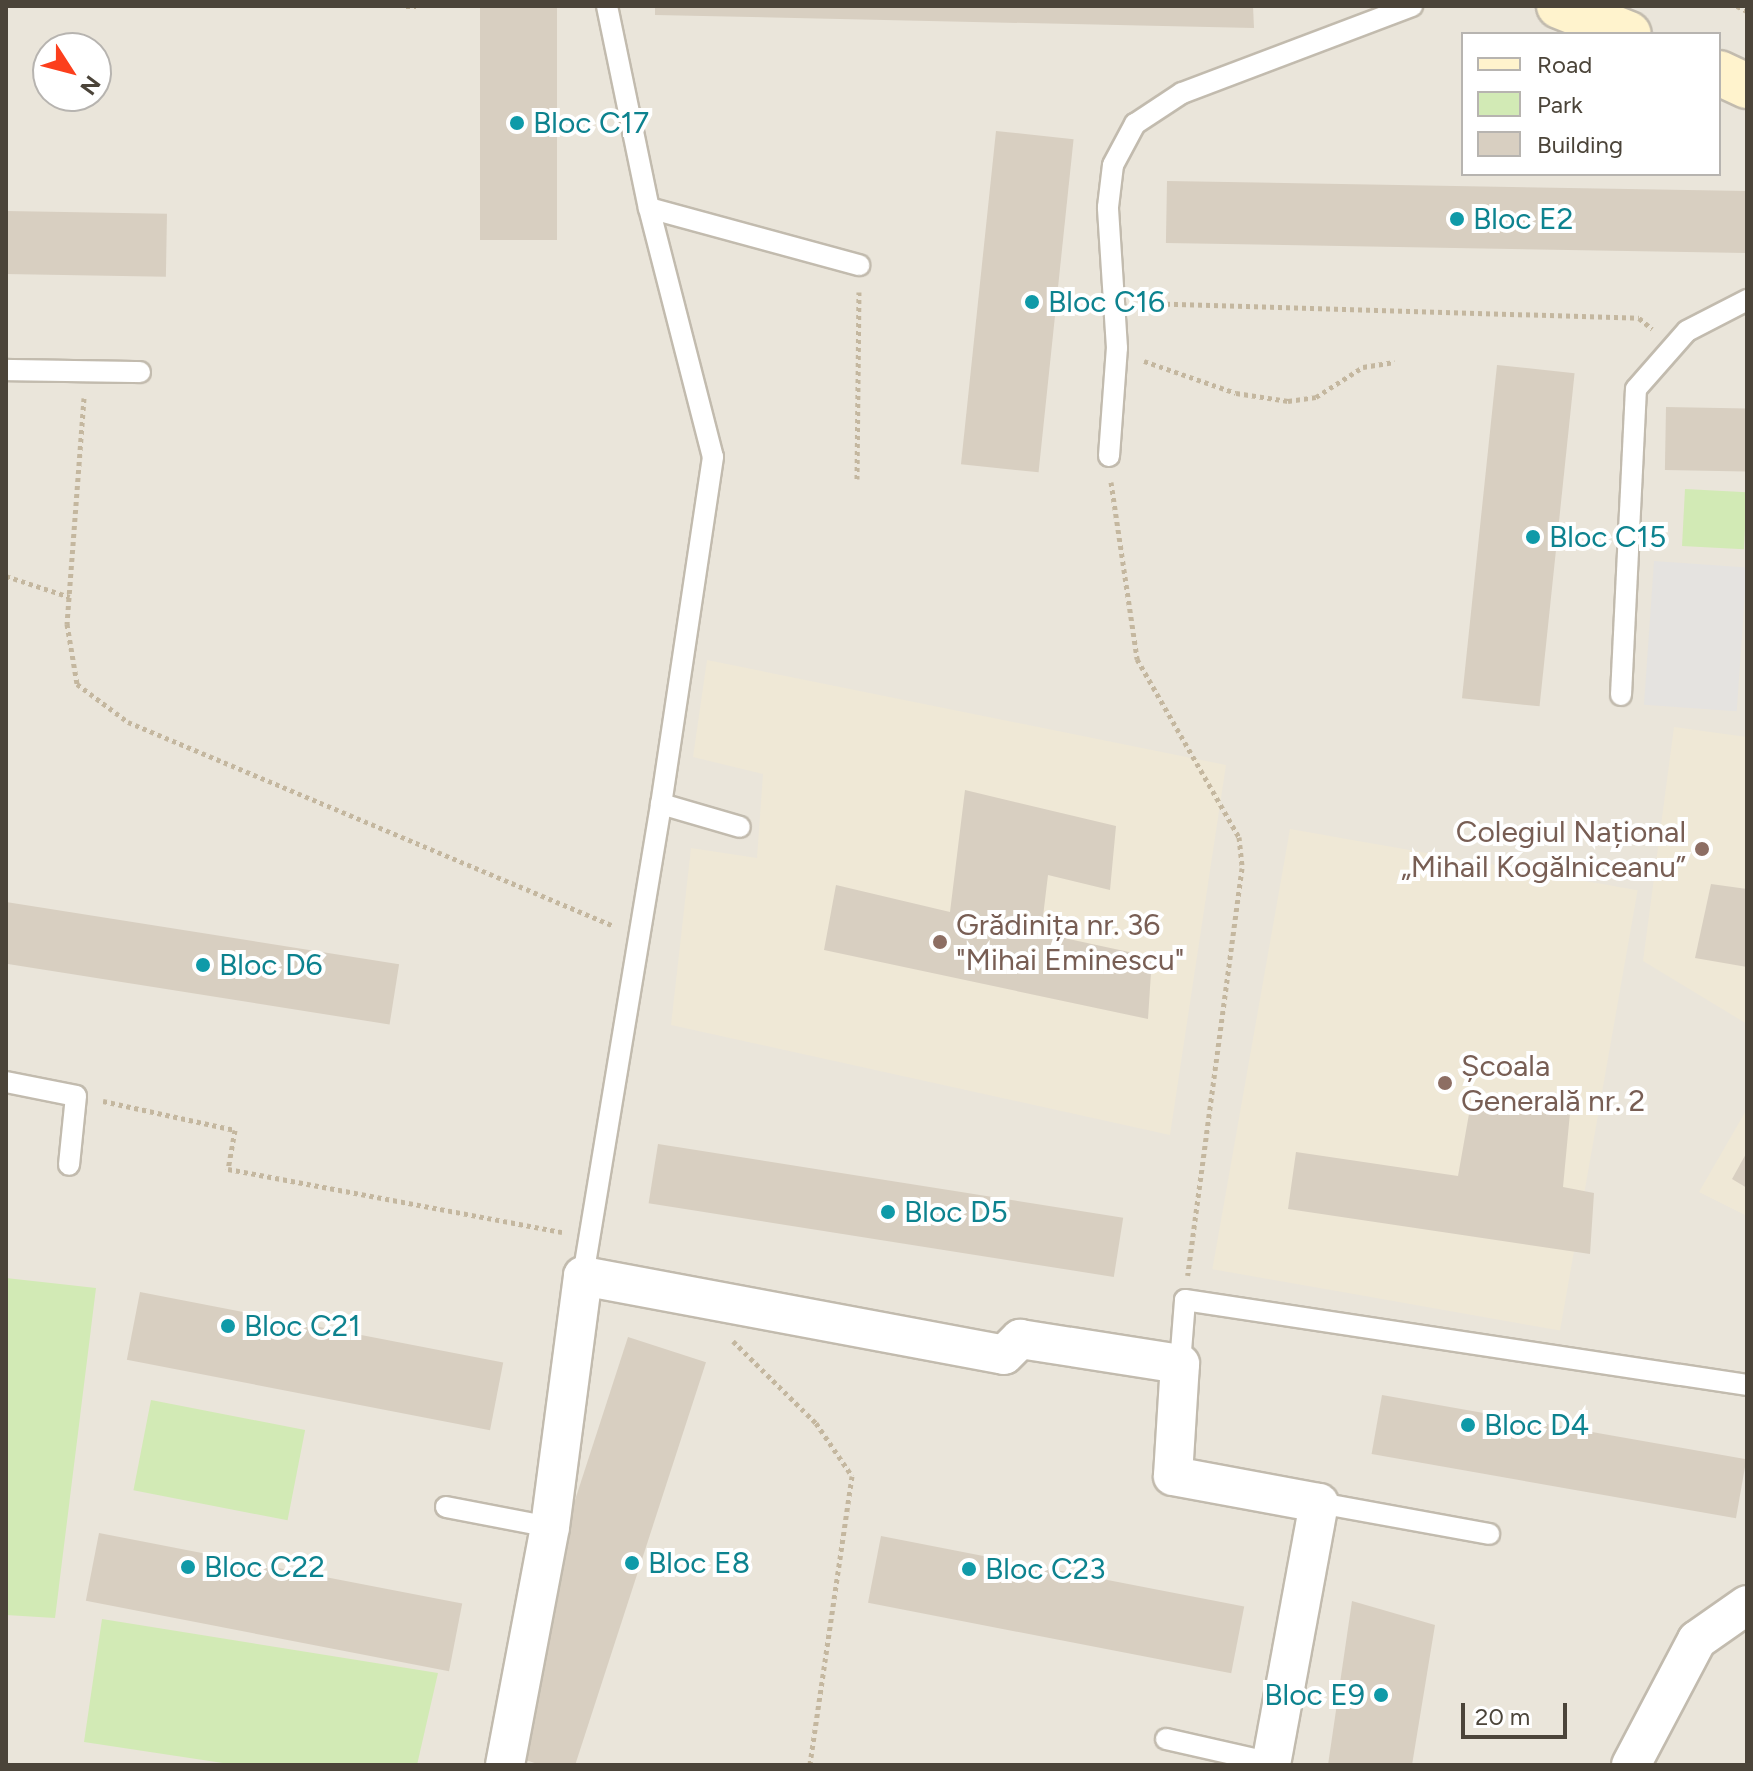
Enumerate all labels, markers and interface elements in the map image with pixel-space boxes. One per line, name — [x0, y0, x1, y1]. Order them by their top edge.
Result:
north arrow — [32, 32, 112, 112]
legend — [1461, 32, 1721, 176]
text: Road — [1537, 50, 1592, 79]
text: N — [74, 70, 106, 100]
text: Park — [1537, 90, 1583, 119]
place label: Bloc C17 — [533, 105, 649, 141]
marker: Bloc C17 — [508, 114, 526, 132]
text: Building — [1537, 130, 1623, 159]
place label: Bloc E2 — [1473, 201, 1573, 237]
marker: Bloc E2 — [1448, 210, 1466, 228]
place label: Bloc C16 — [1048, 284, 1165, 320]
marker: Bloc C16 — [1023, 293, 1041, 311]
place label: Bloc C15 — [1549, 519, 1666, 555]
marker: Bloc C15 — [1524, 528, 1542, 546]
place label: Colegiul Național „Mihail Kogălniceanu” — [1401, 814, 1686, 884]
marker: Colegiul Național „Mihail Kogălniceanu” — [1693, 840, 1711, 858]
place label: Grădinița nr. 36 "Mihai Eminescu" — [956, 907, 1184, 978]
marker: Grădinița nr. 36 "Mihai Eminescu" — [931, 933, 949, 951]
place label: Bloc D6 — [219, 947, 323, 983]
marker: Bloc D6 — [194, 956, 212, 974]
place label: Școala Generală nr. 2 — [1461, 1048, 1645, 1118]
marker: Școala Generală nr. 2 — [1436, 1074, 1454, 1092]
place label: Bloc D5 — [904, 1194, 1008, 1230]
marker: Bloc D5 — [879, 1203, 897, 1221]
place label: Bloc C21 — [244, 1308, 361, 1344]
marker: Bloc C21 — [219, 1317, 237, 1335]
place label: Bloc D4 — [1484, 1407, 1589, 1443]
marker: Bloc D4 — [1459, 1416, 1477, 1434]
place label: Bloc E8 — [648, 1545, 750, 1581]
place label: Bloc C22 — [204, 1549, 325, 1585]
place label: Bloc C23 — [985, 1551, 1106, 1587]
marker: Bloc E8 — [623, 1554, 641, 1572]
marker: Bloc C22 — [179, 1558, 197, 1576]
marker: Bloc C23 — [960, 1560, 978, 1578]
place label: Bloc E9 — [1264, 1677, 1365, 1713]
marker: Bloc E9 — [1372, 1686, 1390, 1704]
scale bar — [1465, 1687, 1571, 1737]
text: 20 m — [1475, 1702, 1530, 1731]

